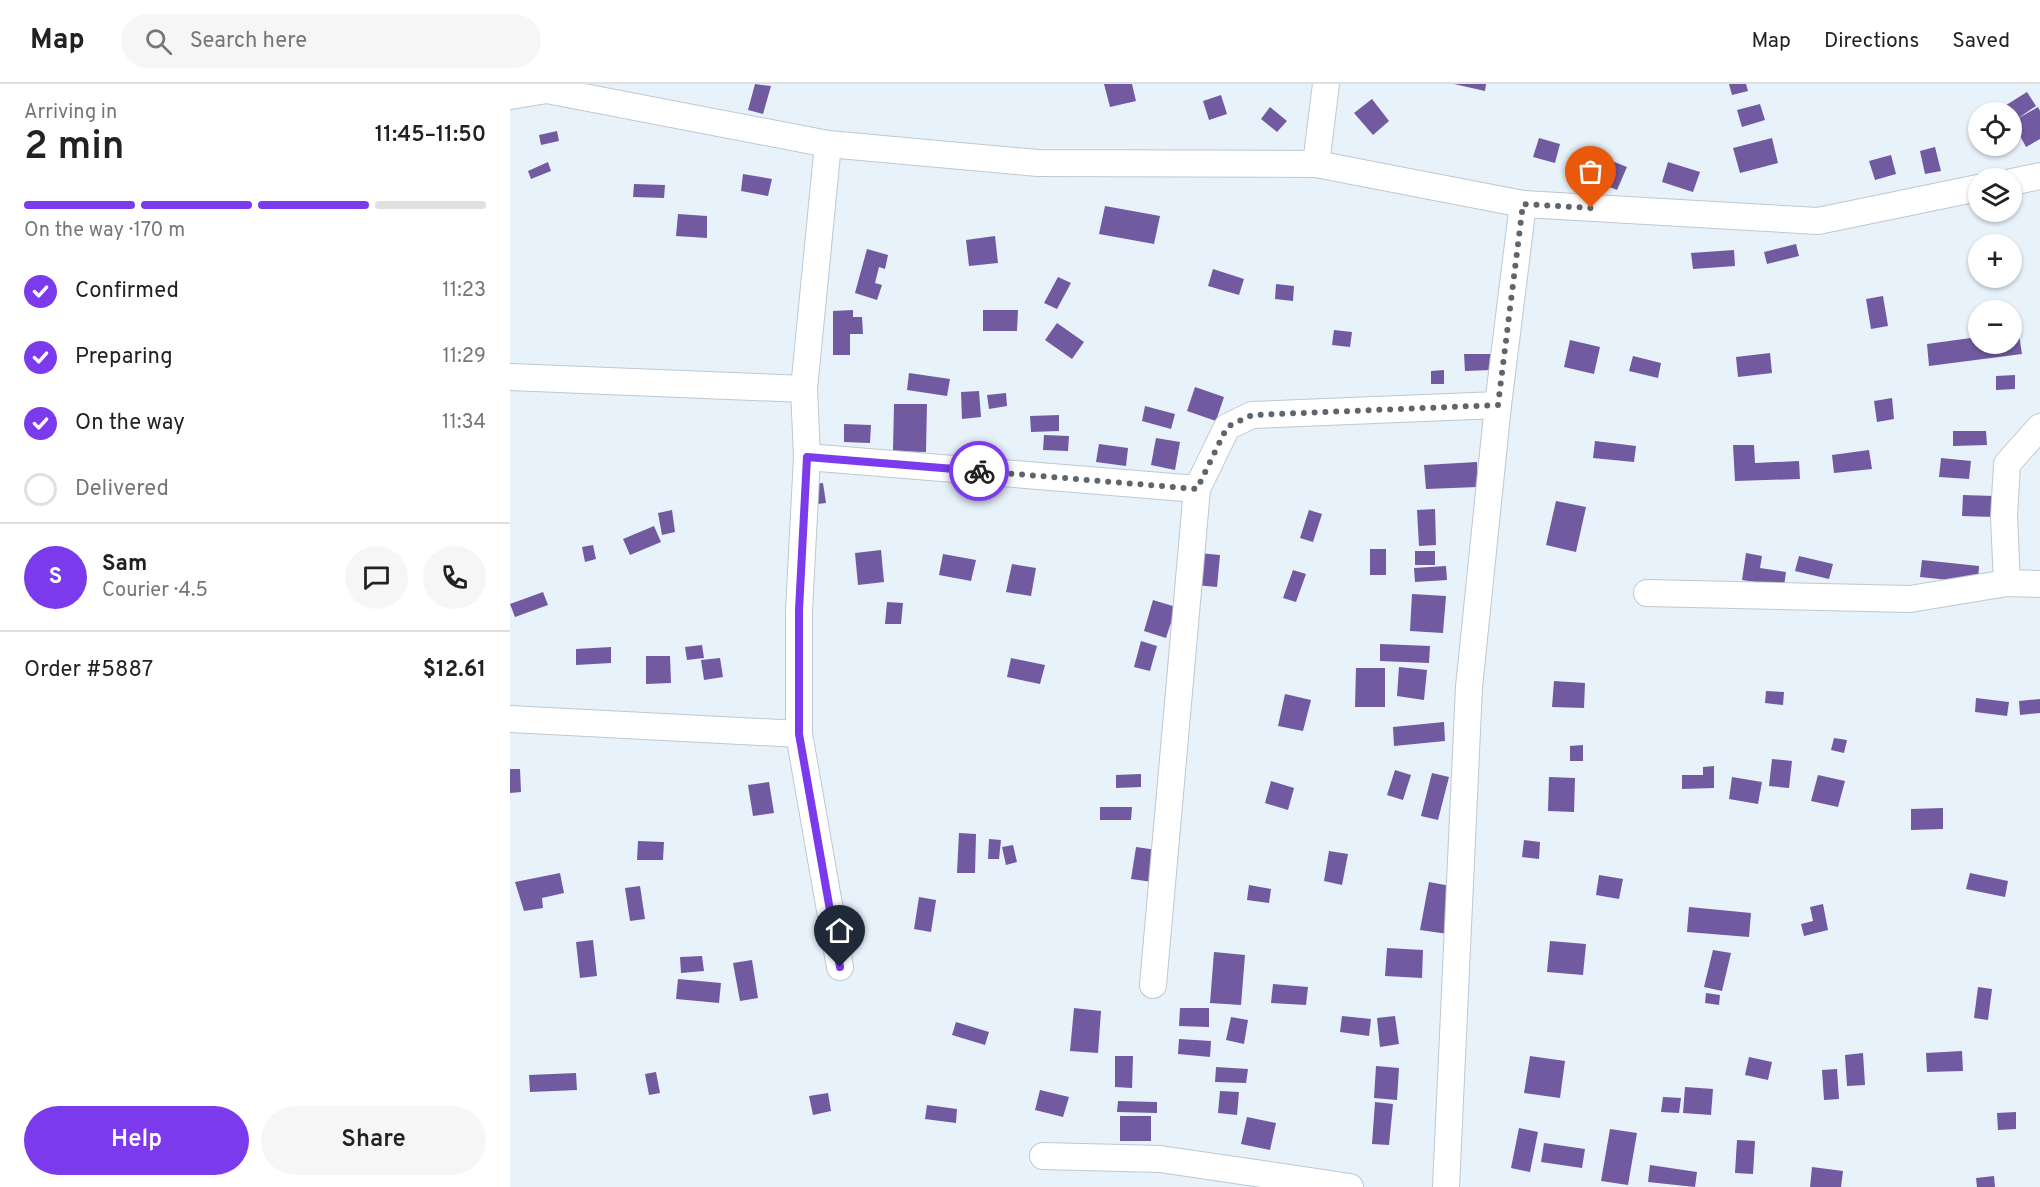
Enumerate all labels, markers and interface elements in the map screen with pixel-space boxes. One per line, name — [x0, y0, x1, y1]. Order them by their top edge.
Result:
search box — [121, 14, 541, 68]
text: Map — [30, 23, 85, 59]
icon: search — [142, 25, 175, 58]
text: Search here — [190, 28, 307, 55]
text: Map — [1751, 28, 1791, 55]
text: Directions — [1824, 28, 1919, 55]
text: Saved — [1952, 28, 2010, 55]
text: Arriving in — [24, 100, 117, 126]
map controls — [1968, 102, 2022, 354]
button: locate — [1968, 102, 2022, 156]
text: 11:45–11:50 — [375, 122, 486, 149]
text: 2 min — [24, 124, 125, 173]
pin — [1565, 146, 1616, 208]
icon: bag — [1574, 155, 1607, 188]
button: layers — [1968, 168, 2022, 222]
text: On the way · 170 m — [24, 218, 185, 244]
button: + — [1968, 234, 2022, 288]
icon: check — [24, 275, 57, 308]
text: Confirmed — [75, 278, 179, 305]
text: 11:23 — [442, 278, 486, 304]
button: − — [1968, 300, 2022, 354]
icon: check — [24, 341, 57, 374]
text: Preparing — [75, 344, 173, 371]
text: 11:29 — [442, 344, 486, 370]
icon: check — [24, 407, 57, 440]
text: On the way — [75, 410, 185, 437]
text: 11:34 — [442, 410, 486, 436]
courier — [949, 441, 1009, 501]
icon: bike — [963, 455, 996, 488]
text: Delivered — [75, 476, 169, 503]
button: chat — [345, 546, 408, 609]
button: phone — [423, 546, 486, 609]
text: Sam — [102, 551, 147, 578]
text: S — [49, 564, 62, 591]
text: Courier · 4.5 — [102, 578, 208, 604]
text: Order #5887 — [24, 657, 153, 684]
text: $12.61 — [423, 657, 486, 684]
pin — [814, 905, 865, 967]
icon: home — [823, 914, 856, 947]
button: Help — [24, 1106, 249, 1175]
button: Share — [261, 1106, 486, 1175]

